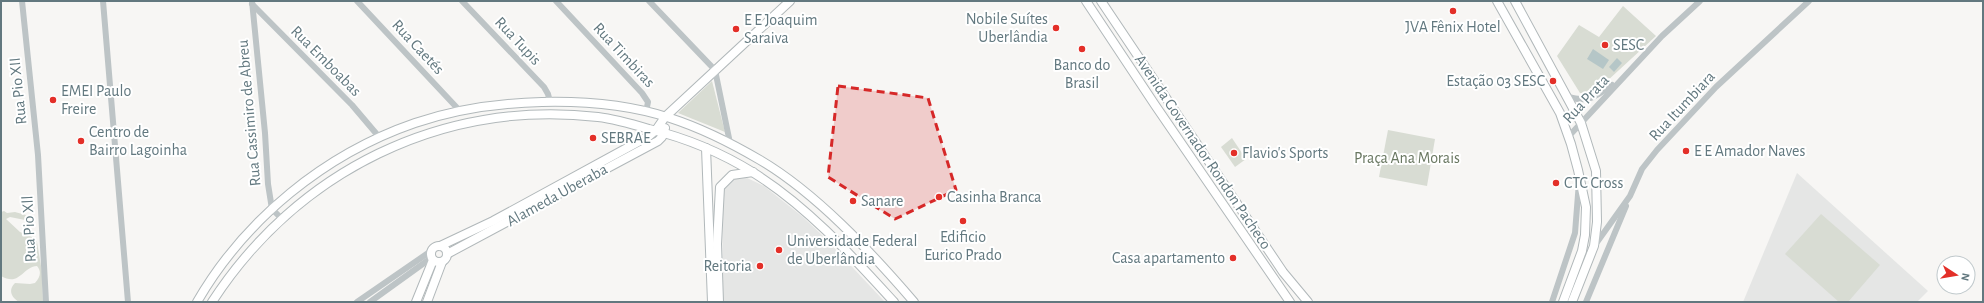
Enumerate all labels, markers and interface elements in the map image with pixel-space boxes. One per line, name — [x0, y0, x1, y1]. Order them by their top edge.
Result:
marker: JVA Fênix Hotel — [1448, 6, 1458, 16]
place label: Nobile Suítes Uberlândia — [966, 11, 1048, 45]
place label: E E Joaquim Saraiva — [744, 12, 818, 46]
street label: Rua Tupis — [492, 14, 544, 68]
street label: Rua Caetés — [389, 17, 447, 77]
place label: JVA Fênix Hotel — [1405, 19, 1501, 35]
street label: Rua Timbiras — [590, 20, 658, 90]
street label: Rua Emboabas — [288, 23, 364, 99]
marker: Nobile Suítes Uberlândia — [1051, 23, 1061, 33]
marker: E E Joaquim Saraiva — [731, 24, 741, 34]
place label: SESC — [1613, 37, 1644, 53]
street label: Rua Cassimiro de Abreu — [235, 39, 263, 187]
marker: SESC — [1600, 40, 1610, 50]
marker: Banco do Brasil — [1077, 44, 1087, 54]
street label: Avenida Governador Rondon Pacheco — [1132, 52, 1274, 252]
street label: Rua Pio XII — [7, 57, 29, 125]
place label: Banco do Brasil — [1054, 57, 1111, 91]
street label: Rua Itumbiara — [1646, 68, 1718, 144]
street label: Rua Prata — [1560, 72, 1612, 126]
place label: Estação 03 SESC — [1446, 73, 1545, 89]
marker: Estação 03 SESC — [1548, 76, 1558, 86]
place label: EMEI Paulo Freire — [61, 83, 131, 117]
marker: EMEI Paulo Freire — [48, 95, 58, 105]
place label: Centro de Bairro Lagoinha — [89, 124, 187, 158]
place label: SEBRAE — [601, 130, 651, 146]
marker: SEBRAE — [588, 133, 598, 143]
marker: Centro de Bairro Lagoinha — [76, 136, 86, 146]
place label: E E Amador Naves — [1694, 143, 1805, 159]
place label: Flavio's Sports — [1242, 145, 1329, 161]
marker: E E Amador Naves — [1681, 146, 1691, 156]
marker: Flavio's Sports — [1229, 148, 1239, 158]
park label: Praça Ana Morais — [1354, 150, 1460, 166]
street label: Alameda Uberaba — [504, 161, 610, 229]
place label: CTC Cross — [1564, 175, 1623, 191]
marker: CTC Cross — [1551, 178, 1561, 188]
place label: Casinha Branca — [947, 189, 1041, 205]
marker: Casinha Branca — [934, 192, 944, 202]
place label: Sanare — [861, 193, 903, 209]
street label: Rua Pio Xll — [19, 195, 39, 263]
marker: Sanare — [848, 196, 858, 206]
marker: Edificio Eurico Prado — [958, 216, 968, 226]
place label: Edificio Eurico Prado — [924, 229, 1002, 263]
place label: Universidade Federal de Uberlândia — [787, 233, 917, 267]
marker: Universidade Federal de Uberlândia — [774, 245, 784, 255]
place label: Casa apartamento — [1112, 250, 1225, 266]
marker: Casa apartamento — [1228, 253, 1238, 263]
north arrow — [1936, 255, 1976, 295]
place label: Reitoria — [703, 258, 752, 274]
marker: Reitoria — [755, 261, 765, 271]
text: N — [1959, 272, 1971, 282]

